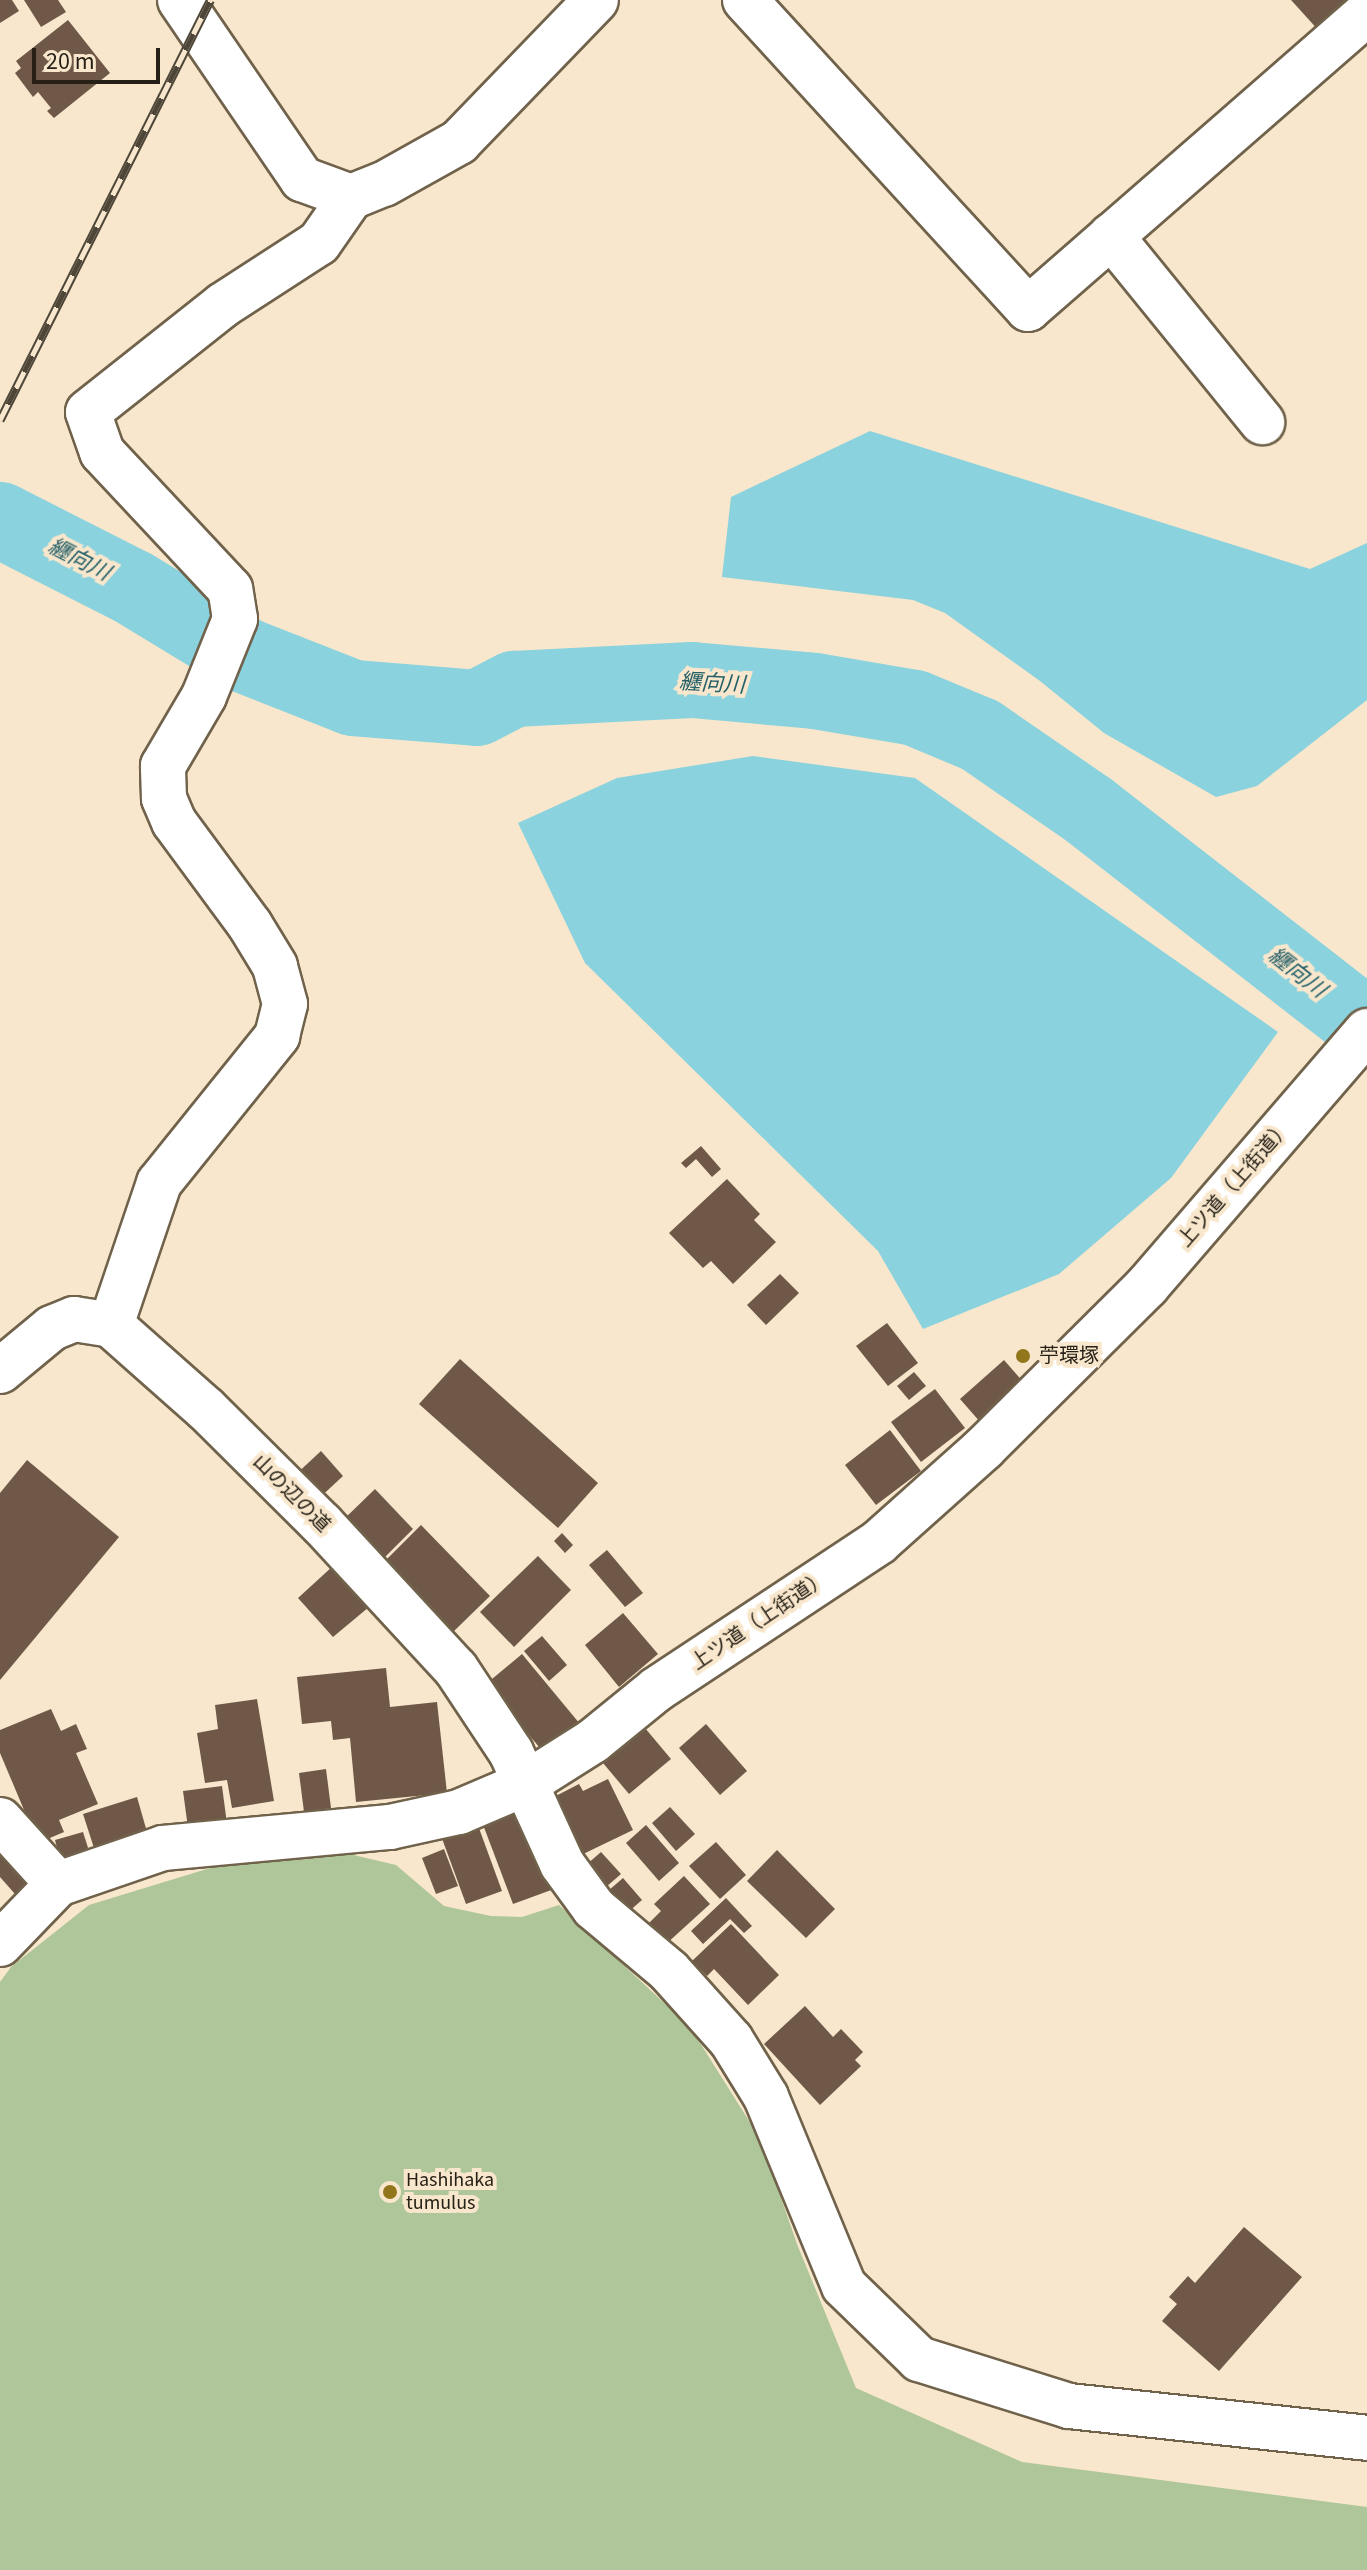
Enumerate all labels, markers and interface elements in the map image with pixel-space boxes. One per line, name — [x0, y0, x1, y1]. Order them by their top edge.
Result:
scale bar — [36, 32, 164, 82]
text: 20 m — [46, 44, 95, 79]
water label: 纒向川 — [44, 533, 114, 587]
water label: 纒向川 — [678, 669, 746, 699]
water label: 纒向川 — [1263, 942, 1331, 1004]
street label: 上ツ道（上街道） — [1173, 1116, 1297, 1252]
place label: 苧環塚 — [1039, 1344, 1099, 1368]
marker: 苧環塚 — [1014, 1347, 1032, 1365]
street label: 山の辺の道 — [247, 1450, 335, 1538]
street label: 上ツ道（上街道） — [687, 1566, 833, 1676]
place label: Hashihaka tumulus — [406, 2168, 494, 2215]
marker: Hashihaka tumulus — [381, 2183, 399, 2201]

